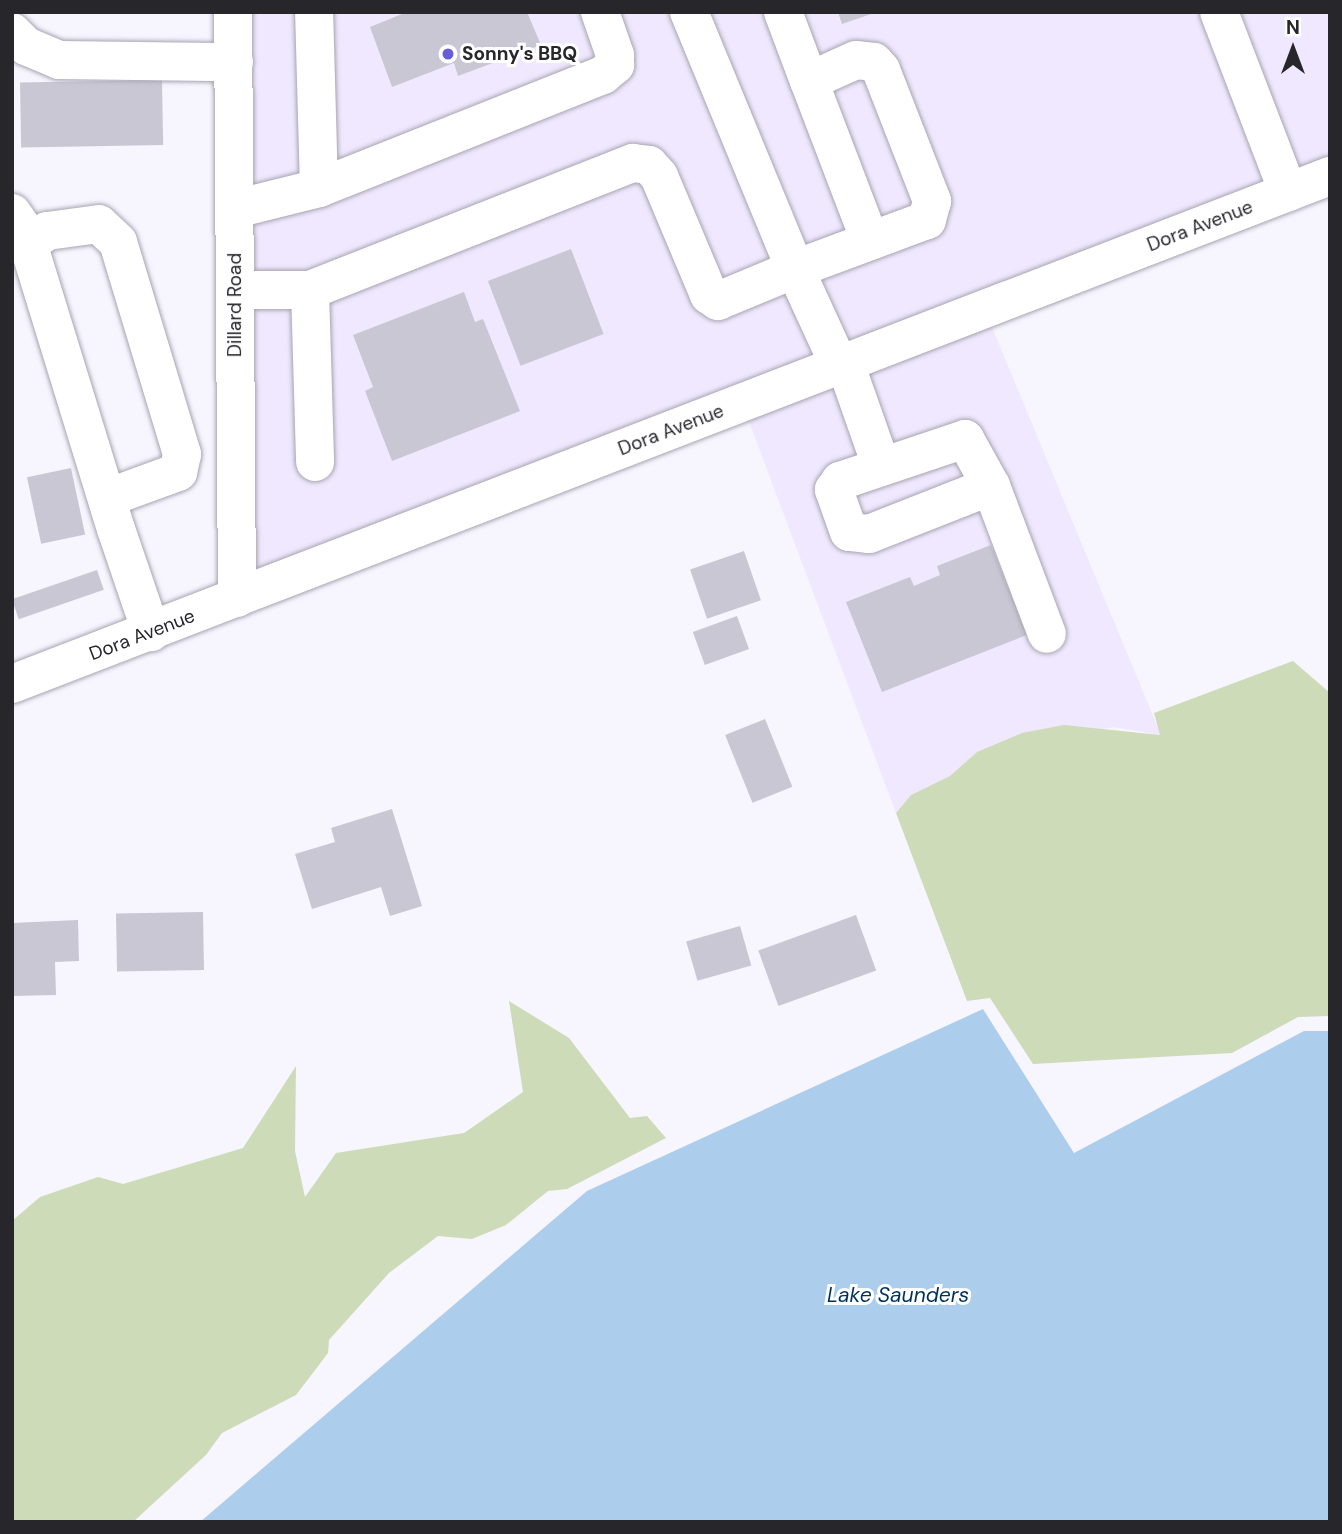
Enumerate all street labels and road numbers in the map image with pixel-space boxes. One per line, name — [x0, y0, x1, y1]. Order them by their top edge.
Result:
street label: Dora Avenue — [1144, 195, 1256, 257]
street label: Dillard Road — [224, 253, 246, 357]
street label: Dora Avenue — [615, 399, 727, 461]
street label: Dora Avenue — [86, 604, 198, 666]

